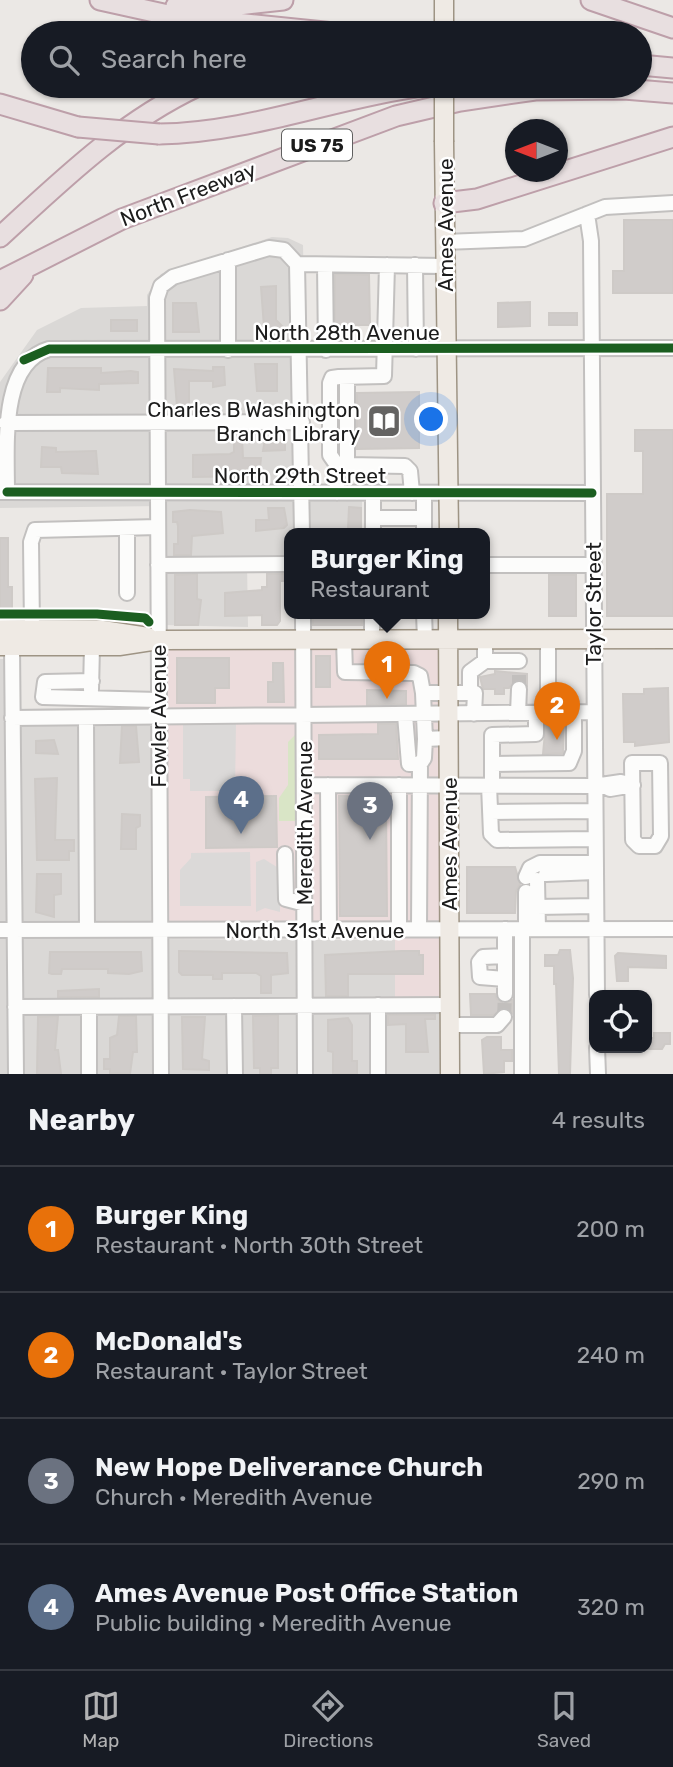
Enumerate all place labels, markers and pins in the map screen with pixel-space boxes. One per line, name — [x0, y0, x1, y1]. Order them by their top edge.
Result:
place label: Charles B Washington Branch Library — [147, 397, 360, 446]
library icon: Charles B Washington Branch Library — [365, 402, 403, 440]
pin: 1 — [364, 641, 410, 699]
pin: 2 — [534, 682, 580, 740]
pin: 4 — [218, 776, 264, 834]
pin: 3 — [347, 782, 393, 840]

